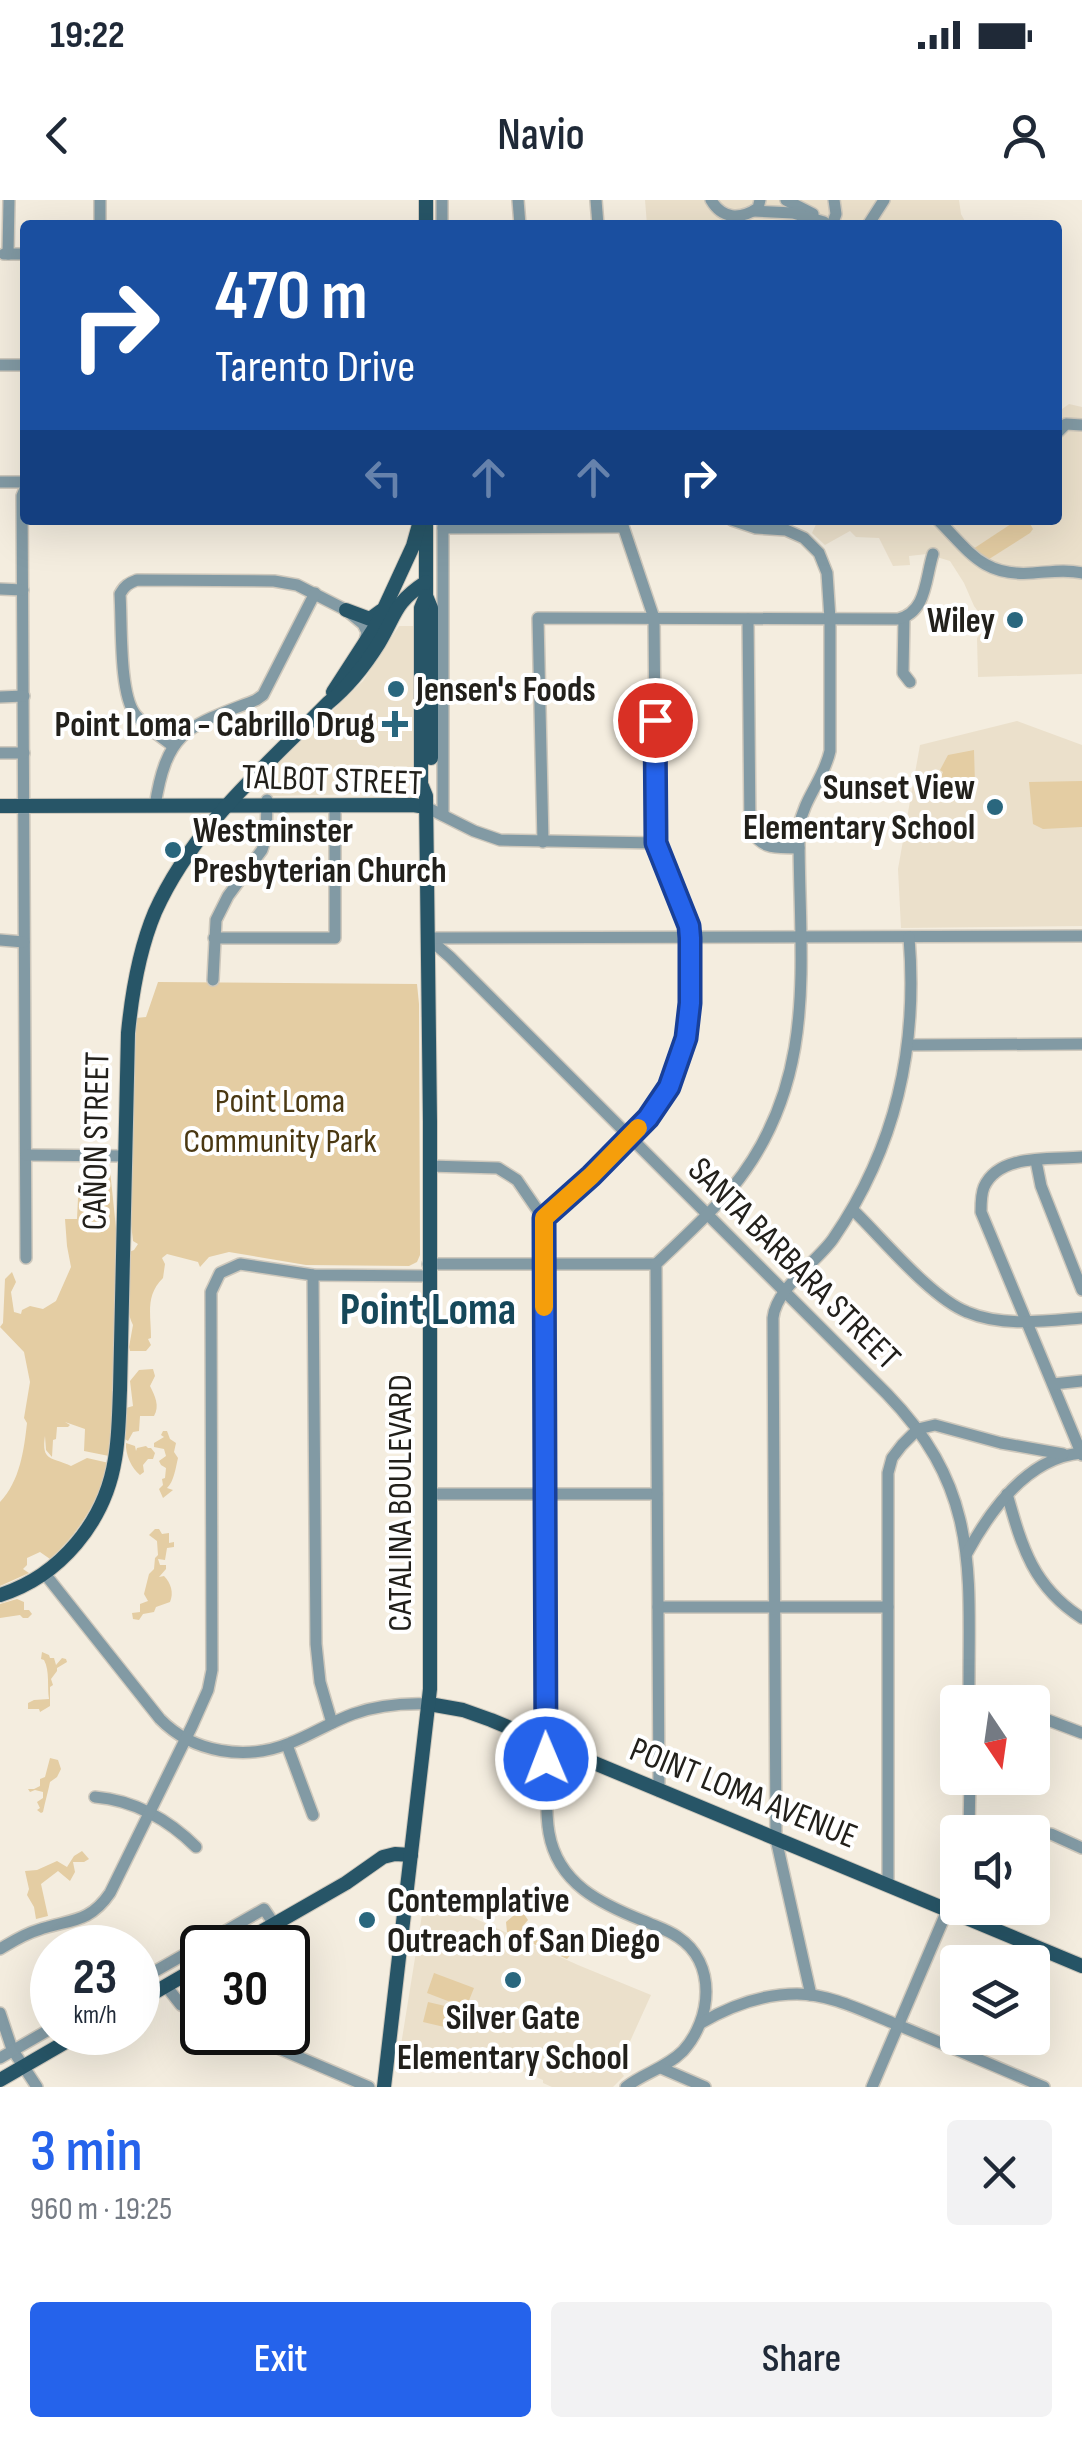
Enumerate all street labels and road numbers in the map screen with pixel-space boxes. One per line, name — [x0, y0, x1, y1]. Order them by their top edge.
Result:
street label: TALBOT STREET — [241, 756, 423, 805]
street label: CAÑON STREET — [73, 1051, 120, 1231]
street label: SANTA BARBARA STREET — [679, 1149, 909, 1379]
street label: CATALINA BOULEVARD — [379, 1374, 422, 1632]
street label: POINT LOMA AVENUE — [623, 1728, 863, 1859]

